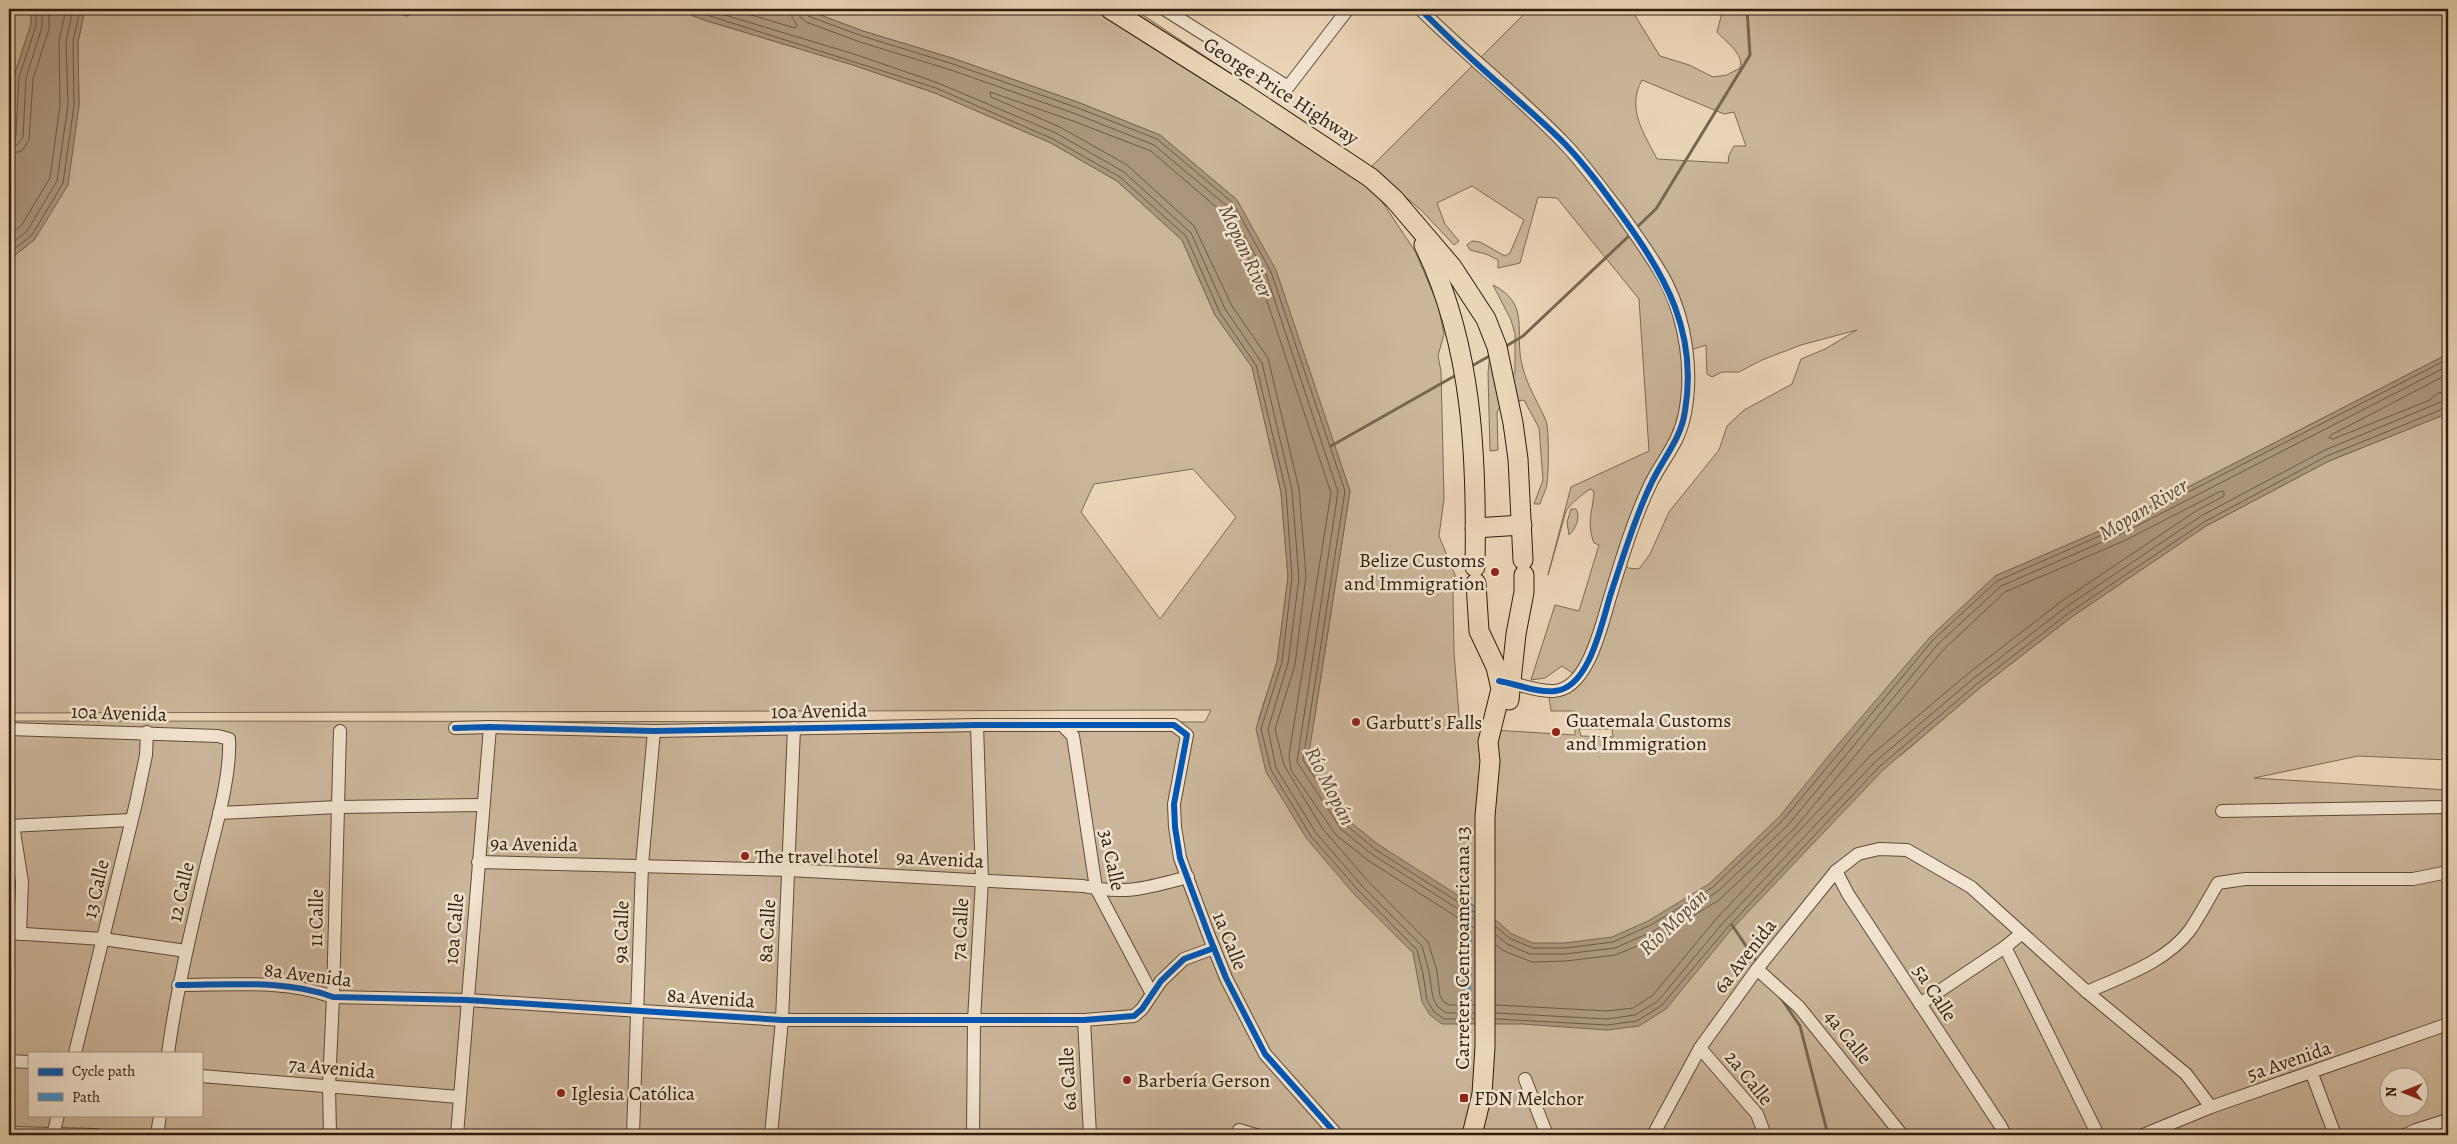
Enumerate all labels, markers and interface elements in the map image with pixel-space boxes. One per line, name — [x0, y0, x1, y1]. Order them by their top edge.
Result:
street label: George Price Highway — [1198, 31, 1365, 152]
water label: Mopan River — [1212, 200, 1280, 303]
water label: Mopan River — [2093, 471, 2193, 547]
place label: Belize Customs and Immigration — [1344, 547, 1485, 597]
marker: Belize Customs and Immigration — [1489, 566, 1501, 578]
street label: 10a Avenida — [771, 697, 868, 725]
street label: 10a Avenida — [70, 698, 168, 728]
place label: Guatemala Customs and Immigration — [1566, 707, 1731, 757]
place label: Garbutt's Falls — [1366, 709, 1482, 736]
marker: Garbutt's Falls — [1350, 716, 1362, 728]
marker: Guatemala Customs and Immigration — [1550, 726, 1562, 738]
water label: Río Mopán — [1298, 742, 1362, 830]
street label: Carretera Centroamericana 13 — [1449, 826, 1476, 1070]
street label: 3a Calle — [1092, 827, 1132, 893]
street label: 9a Avenida — [490, 830, 579, 858]
place label: The travel hotel — [755, 843, 878, 870]
street label: 9a Avenida — [895, 843, 985, 875]
marker: The travel hotel — [739, 850, 751, 862]
street label: 13 Calle — [76, 857, 116, 921]
street label: 12 Calle — [161, 859, 201, 925]
water label: Río Mopán — [1633, 882, 1713, 962]
street label: 11 Calle — [302, 889, 330, 947]
street label: 10a Calle — [437, 892, 471, 966]
street label: 7a Calle — [945, 897, 975, 961]
street label: 8a Calle — [752, 899, 782, 963]
street label: 9a Calle — [606, 900, 636, 964]
street label: 1a Calle — [1206, 908, 1254, 974]
street label: 6a Avenida — [1707, 912, 1783, 999]
street label: 8a Avenida — [262, 956, 354, 994]
street label: 5a Calle — [1907, 959, 1963, 1027]
street label: 8a Avenida — [666, 981, 757, 1015]
street label: 4a Calle — [1818, 1004, 1878, 1070]
street label: 5a Avenida — [2243, 1034, 2335, 1088]
street label: 2a Calle — [1719, 1045, 1779, 1111]
street label: 6a Calle — [1053, 1047, 1083, 1111]
street label: 7a Avenida — [287, 1051, 377, 1085]
legend — [28, 1052, 202, 1116]
text: Cycle path — [72, 1061, 135, 1081]
north arrow — [2380, 1066, 2430, 1116]
place label: Barbería Gerson — [1137, 1067, 1270, 1094]
marker: Barbería Gerson — [1121, 1074, 1133, 1086]
place label: Iglesia Católica — [571, 1080, 696, 1107]
place label: FDN Melchor — [1474, 1085, 1584, 1112]
text: Path — [72, 1087, 100, 1107]
marker: Iglesia Católica — [555, 1087, 567, 1099]
text: N — [2382, 1087, 2401, 1097]
marker: FDN Melchor — [1458, 1092, 1470, 1104]

